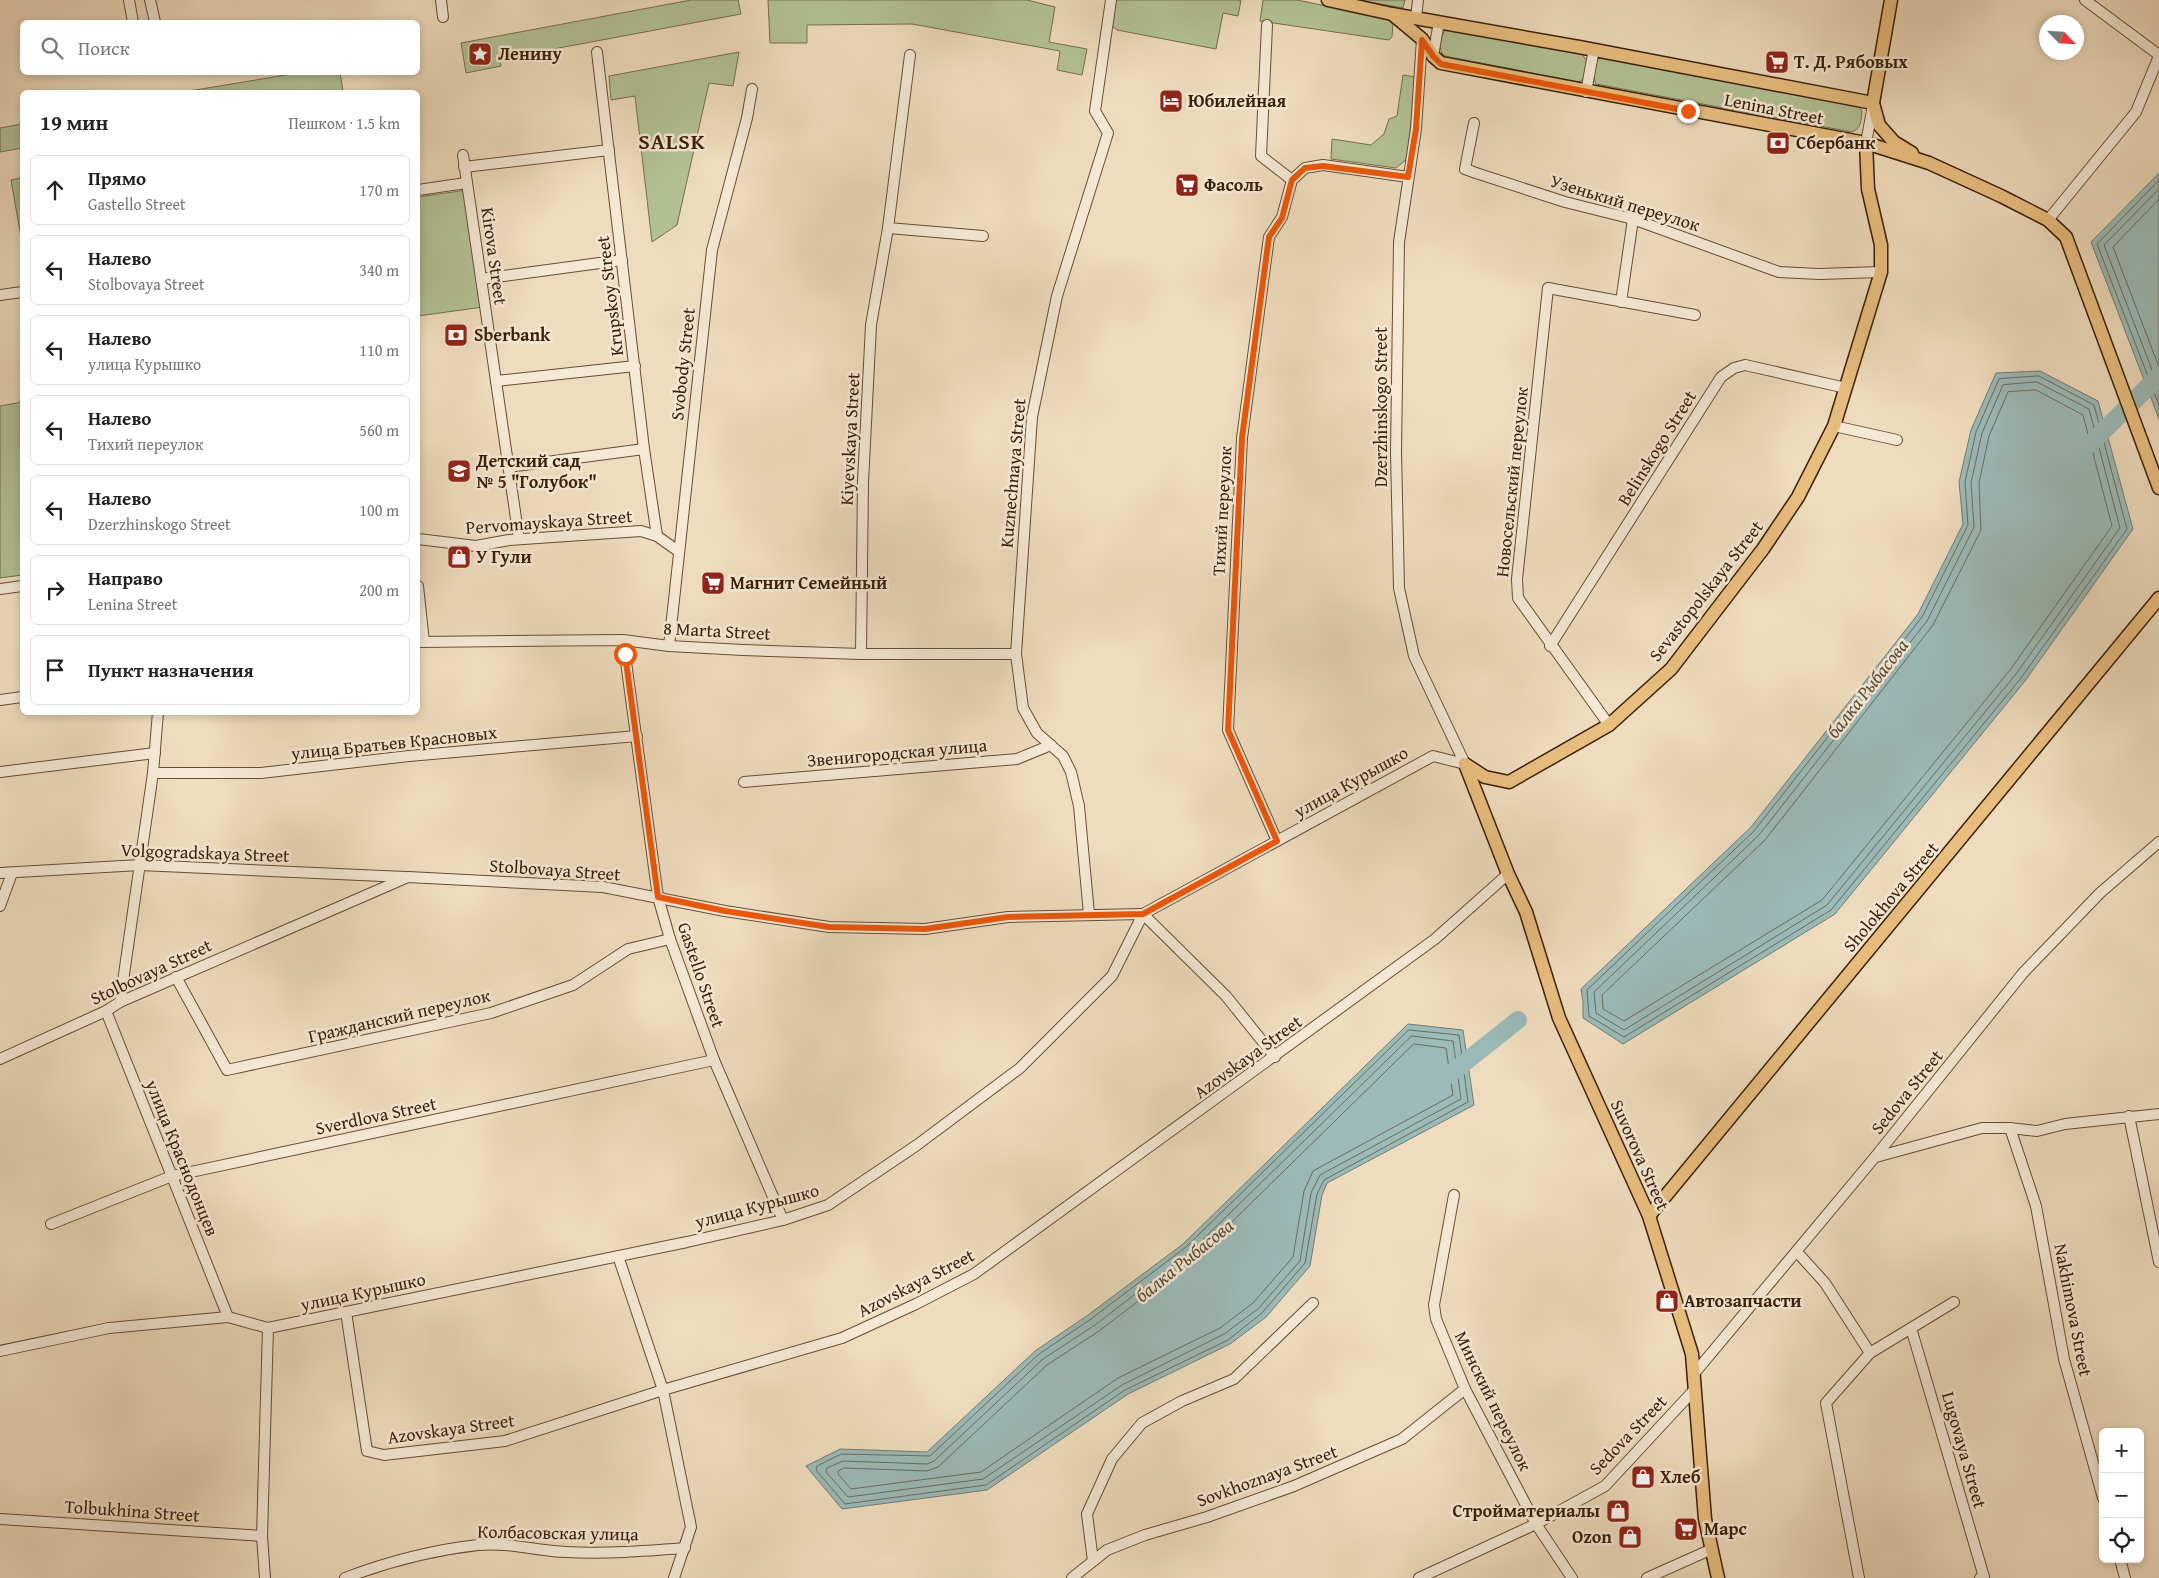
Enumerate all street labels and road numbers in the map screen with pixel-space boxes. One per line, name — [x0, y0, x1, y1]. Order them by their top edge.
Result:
street label: Lenina Street — [1722, 86, 1827, 131]
street label: Узенький переулок — [1547, 167, 1704, 238]
street label: Kirova Street — [474, 205, 515, 307]
street label: Krupskoy Street — [589, 234, 630, 358]
street label: Svobody Street — [663, 306, 702, 422]
street label: Dzerzhinskogo Street — [1367, 326, 1394, 487]
street label: Kiyevskaya Street — [833, 371, 867, 506]
street label: Belinskogo Street — [1610, 384, 1703, 511]
street label: Новосельский переулок — [1488, 385, 1535, 578]
street label: Kuznechnaya Street — [993, 396, 1033, 549]
street label: Тихий переулок — [1205, 445, 1238, 576]
street label: Pervomayskaya Street — [465, 502, 634, 541]
street label: Sevastopolskaya Street — [1642, 514, 1770, 667]
street label: 8 Marta Street — [663, 614, 772, 647]
street label: улица Братьев Красновых — [289, 718, 499, 767]
street label: Звенигородская улица — [806, 731, 989, 774]
street label: улица Курышко — [1288, 739, 1413, 825]
street label: Sholokhova Street — [1836, 835, 1945, 958]
street label: Volgogradskaya Street — [120, 836, 291, 869]
street label: Stolbovaya Street — [489, 851, 622, 888]
street label: Gastello Street — [671, 919, 732, 1032]
street label: Stolbovaya Street — [86, 931, 217, 1012]
street label: Гражданский переулок — [305, 981, 493, 1050]
street label: Azovskaya Street — [1188, 1008, 1308, 1105]
street label: Sedova Street — [1864, 1043, 1950, 1140]
street label: улица Краснодонцев — [138, 1075, 226, 1240]
street label: Sverdlova Street — [313, 1089, 440, 1142]
street label: Suvorova Street — [1604, 1095, 1677, 1215]
street label: улица Курышко — [691, 1176, 822, 1235]
street label: Azovskaya Street — [853, 1241, 980, 1324]
street label: Nakhimova Street — [2047, 1241, 2100, 1379]
street label: улица Курышко — [297, 1265, 428, 1318]
street label: Минский переулок — [1448, 1326, 1539, 1476]
street label: Sedova Street — [1582, 1388, 1673, 1481]
street label: Lugovaya Street — [1935, 1388, 1994, 1512]
street label: Azovskaya Street — [386, 1406, 517, 1451]
street label: Sovkhoznaya Street — [1193, 1437, 1342, 1514]
street label: Tolbukhina Street — [64, 1492, 201, 1529]
street label: Колбасовская улица — [477, 1518, 639, 1547]

